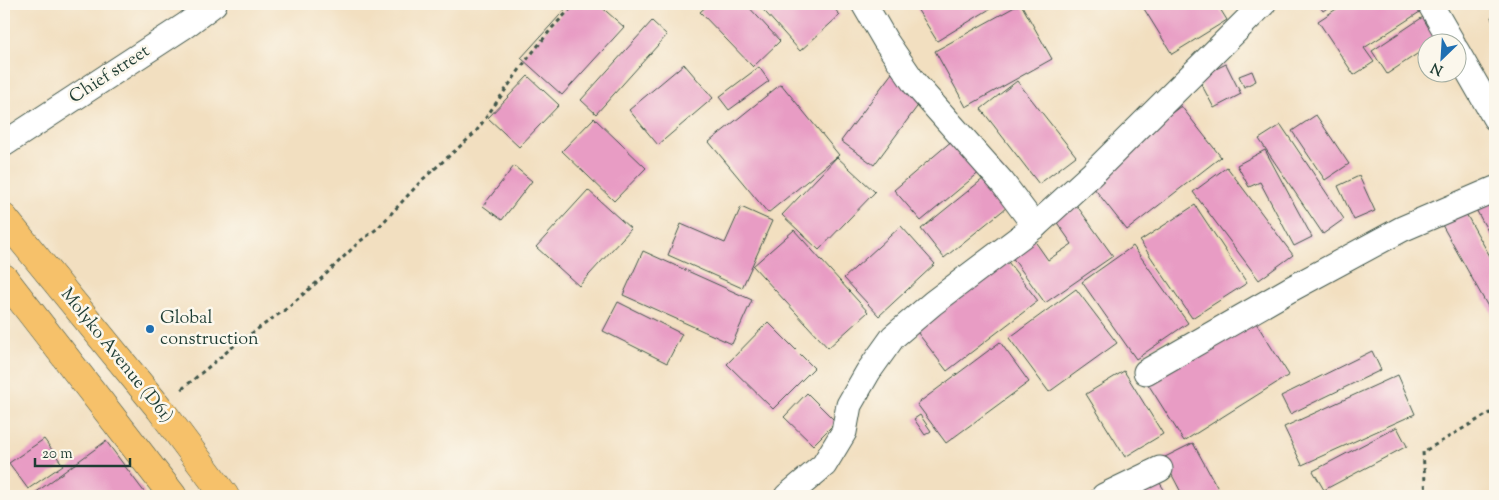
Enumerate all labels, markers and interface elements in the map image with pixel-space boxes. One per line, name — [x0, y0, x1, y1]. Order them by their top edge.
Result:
north arrow — [1416, 32, 1466, 82]
street label: Chief street — [65, 39, 155, 111]
text: N — [1428, 57, 1447, 79]
street label: Molyko Avenue (D61) — [53, 283, 179, 429]
place label: Global construction — [160, 306, 259, 353]
marker: Global construction — [144, 323, 156, 335]
scale bar — [35, 435, 130, 467]
text: 20 m — [42, 444, 73, 465]

